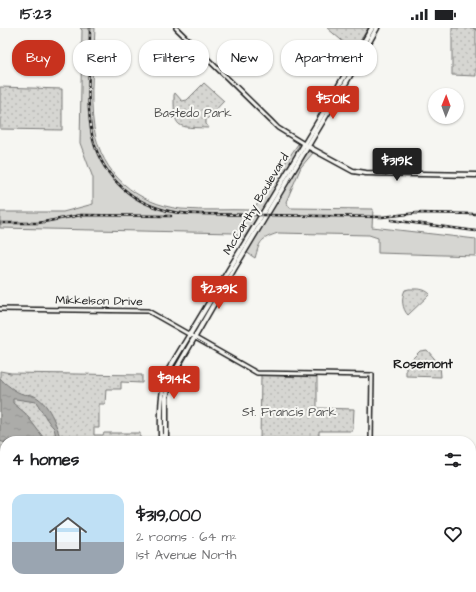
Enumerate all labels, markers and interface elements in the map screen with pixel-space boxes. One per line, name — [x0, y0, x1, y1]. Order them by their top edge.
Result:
text: 15:23 — [20, 4, 51, 25]
chip: Buy — [12, 40, 65, 76]
chip: Rent — [73, 40, 131, 76]
chip: Filters — [139, 40, 209, 76]
chip: New — [217, 40, 273, 76]
chip: Apartment — [281, 40, 377, 76]
pin: $501K — [305, 86, 361, 120]
north arrow — [428, 88, 464, 124]
map controls — [428, 88, 464, 124]
text: $501K — [316, 90, 350, 108]
park label: Bastedo Park — [154, 105, 232, 122]
pin: $319K — [369, 148, 425, 182]
street label: McCarthy Boulevard — [219, 150, 294, 259]
text: $319K — [382, 152, 412, 170]
pin: $239K — [191, 276, 247, 310]
text: $239K — [201, 280, 237, 298]
street label: Mikkelson Drive — [55, 292, 143, 310]
district label: Rosemont — [393, 355, 453, 373]
pin: $914K — [146, 366, 202, 400]
text: $914K — [157, 370, 191, 388]
park label: St. Francis Park — [242, 404, 337, 421]
text: 4 homes — [12, 448, 79, 472]
icon: filters — [442, 449, 464, 471]
text: $319,000 — [136, 504, 201, 528]
icon: home — [44, 510, 92, 558]
icon: heart — [442, 523, 464, 545]
text: 2 rooms · 64 m² — [136, 528, 237, 546]
text: 1st Avenue North — [136, 546, 236, 564]

